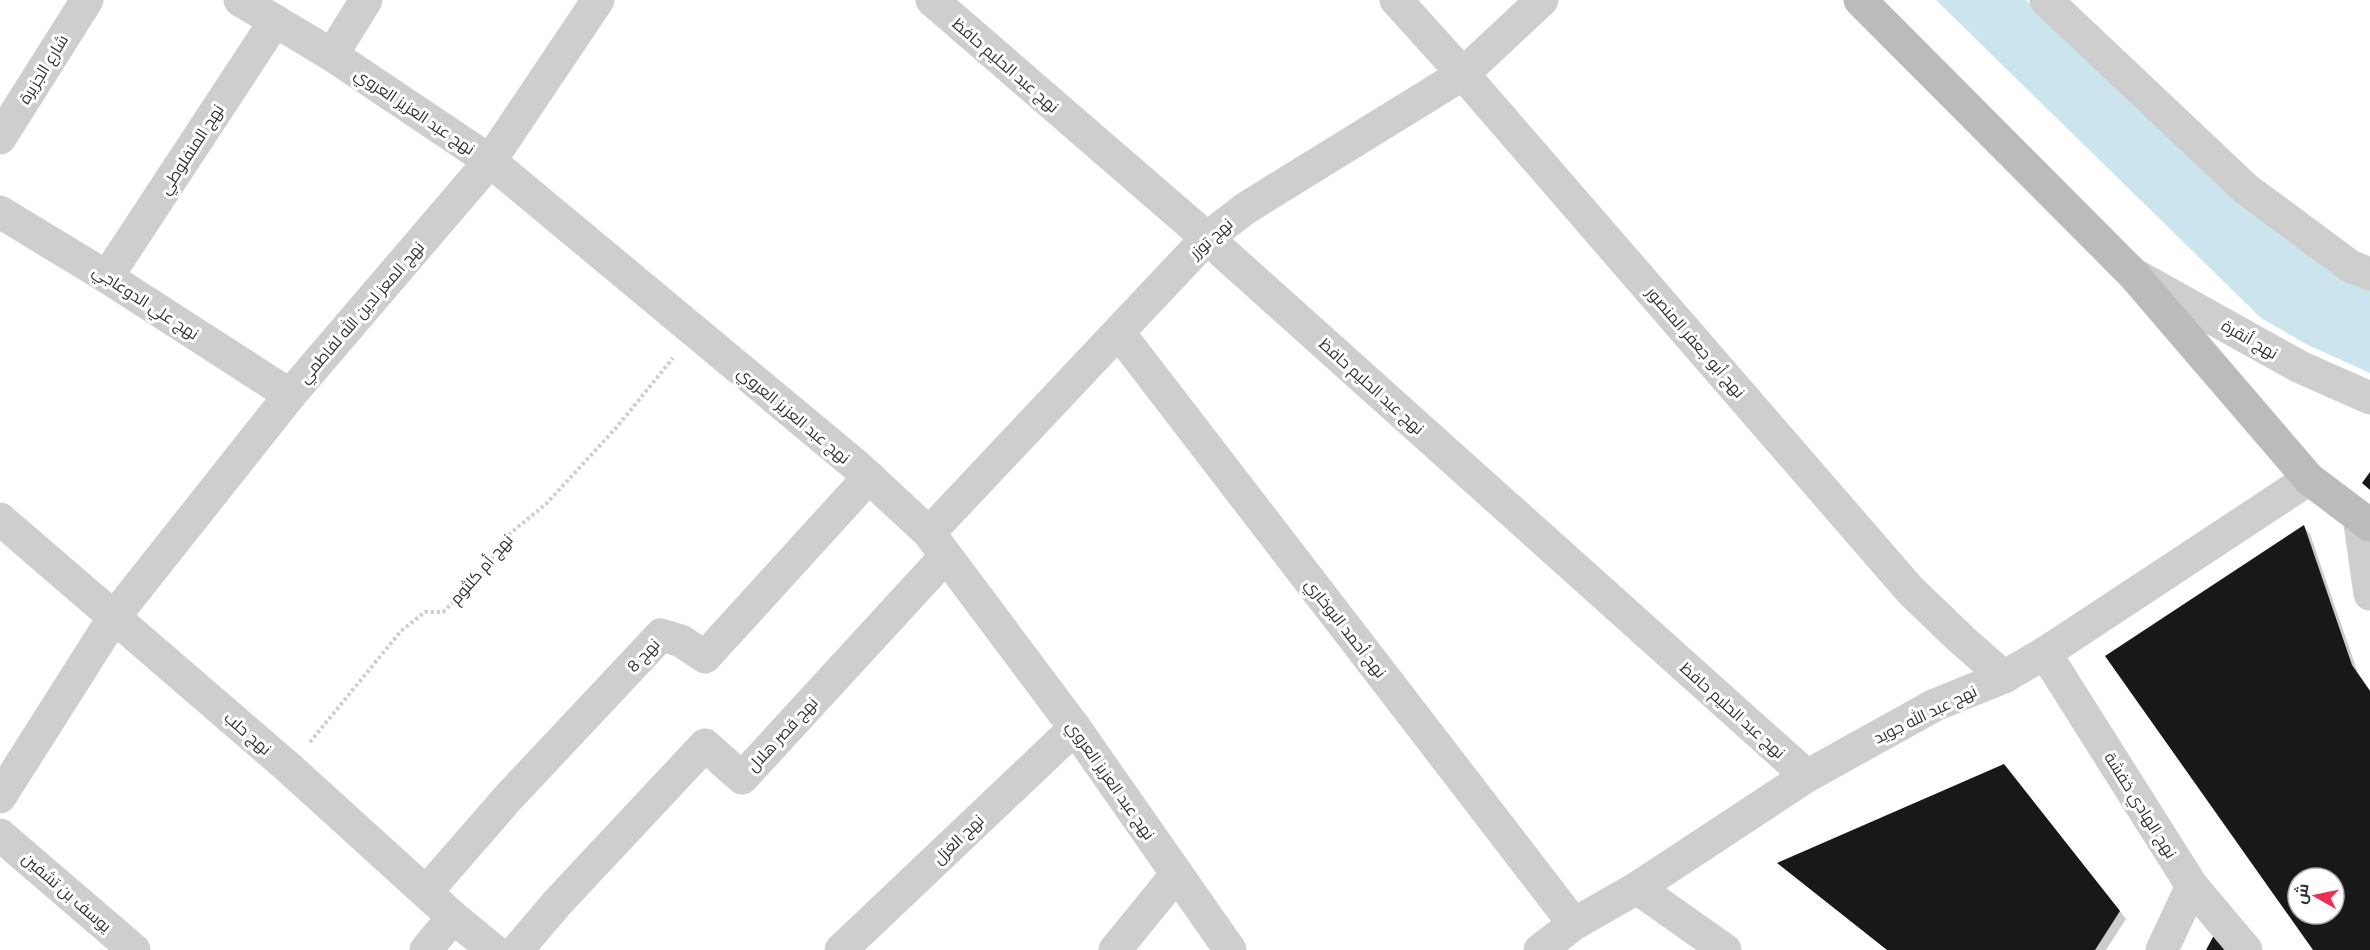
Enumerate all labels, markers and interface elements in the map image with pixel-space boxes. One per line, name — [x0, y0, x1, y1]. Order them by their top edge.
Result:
street label: نهج عبد الحليم حافظ — [947, 13, 1063, 118]
street label: شارع الجزيرة — [14, 31, 74, 108]
street label: نهج عبد العزيز العروي — [349, 63, 479, 162]
street label: نهج المنفلوطي — [154, 100, 231, 200]
street label: نهج توزر — [1185, 214, 1238, 265]
street label: نهج المعز لدين الله لفاطمي — [294, 237, 431, 390]
street label: نهج علي الدوعاجي — [87, 260, 203, 347]
street label: نهج أبو جعفر المنصور — [1640, 282, 1750, 403]
street label: نهج أنقرة — [2217, 315, 2282, 365]
street label: نهج عبد الحليم حافظ — [1314, 334, 1429, 440]
street label: نهج عبد العزيز العروي — [731, 362, 854, 471]
street label: نهج أم كلثوم — [445, 530, 518, 609]
street label: نهج أحمد البوخاري — [1298, 574, 1391, 684]
street label: نهج 8 — [623, 634, 665, 677]
street label: نهج عبد الحليم حافظ — [1675, 658, 1790, 764]
street label: نهج عبد الله جويد — [1870, 680, 1981, 749]
street label: نهج قصر هلال — [742, 692, 823, 777]
street label: نهج حلب — [219, 707, 276, 760]
street label: نهج عبد العزيز العروي — [1059, 717, 1160, 846]
street label: نهج الهادي خفشة — [2097, 748, 2182, 864]
street label: نهج الغزل — [928, 810, 989, 870]
street label: يوسف بن تشفين — [17, 848, 116, 938]
north arrow — [2286, 866, 2346, 926]
text: ش — [2290, 882, 2315, 906]

